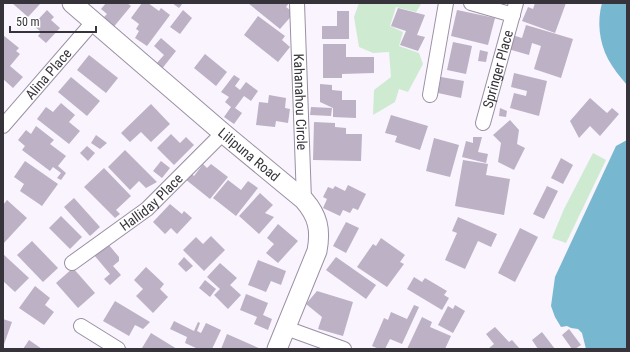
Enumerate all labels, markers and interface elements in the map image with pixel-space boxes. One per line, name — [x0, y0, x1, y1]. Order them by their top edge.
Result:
scale bar — [10, 8, 96, 34]
text: 50 m — [16, 15, 40, 29]
street label: Springer Place — [480, 28, 516, 110]
street label: Alina Place — [22, 45, 75, 103]
street label: Kahanahou Circle — [291, 53, 310, 151]
street label: Lilipuna Road — [215, 125, 283, 185]
street label: Halliday Place — [117, 170, 186, 234]

